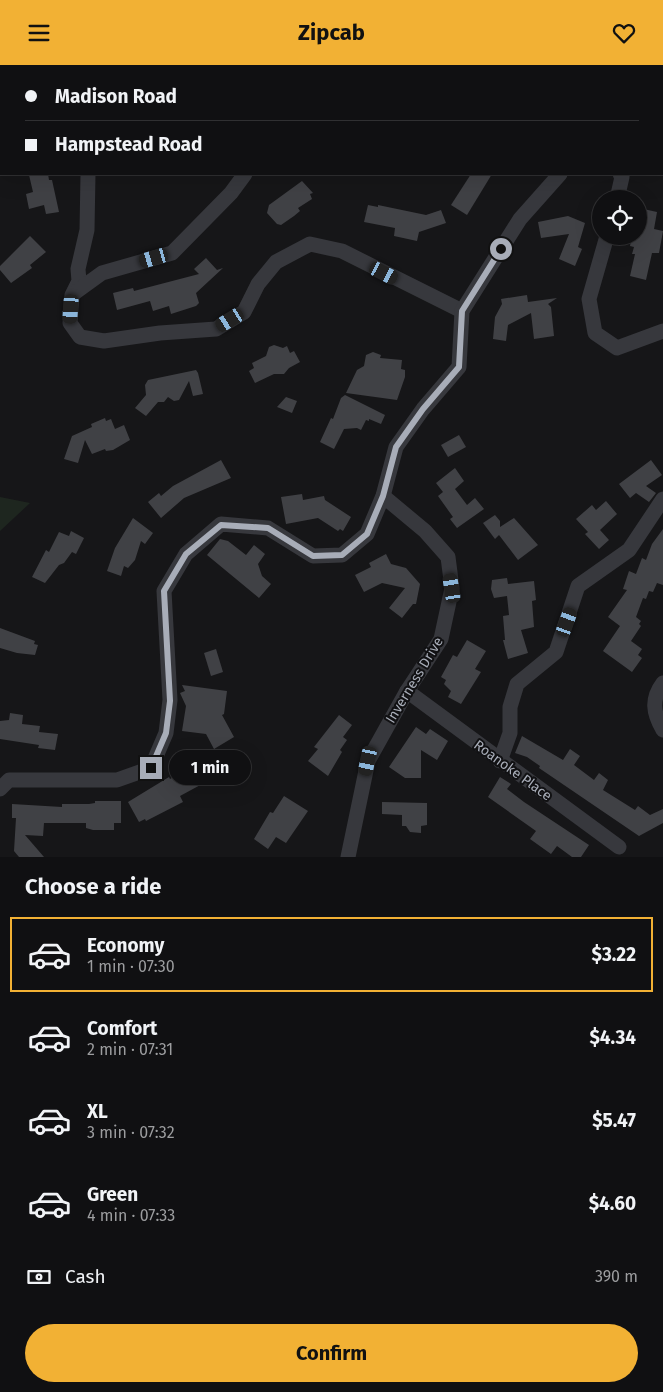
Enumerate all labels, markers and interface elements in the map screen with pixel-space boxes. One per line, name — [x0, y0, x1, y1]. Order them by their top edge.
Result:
icon: menu — [25, 19, 53, 47]
text: Zipcab — [298, 19, 365, 46]
icon: heart — [610, 19, 638, 47]
text: Madison Road — [55, 85, 177, 108]
text: Hampstead Road — [55, 133, 202, 156]
map controls — [592, 190, 647, 245]
button: locate — [592, 190, 647, 245]
route start — [490, 238, 512, 260]
car — [137, 247, 170, 269]
car — [367, 260, 400, 286]
car — [62, 294, 79, 324]
car — [213, 306, 246, 334]
car — [442, 572, 461, 604]
car — [554, 605, 579, 639]
street label: Inverness Drive — [382, 634, 447, 726]
street label: Roanoke Place — [470, 736, 555, 804]
car — [357, 745, 378, 777]
callout: 1 min — [168, 751, 251, 785]
route end — [140, 757, 162, 779]
text: 1 min — [191, 758, 229, 777]
text: Choose a ride — [25, 873, 161, 900]
icon: car — [27, 932, 72, 977]
text: Economy — [87, 934, 164, 957]
text: $3.22 — [591, 943, 636, 966]
text: 1 min · 07:30 — [87, 957, 175, 976]
icon: car — [27, 1015, 72, 1060]
text: Comfort — [87, 1017, 157, 1040]
text: $4.34 — [589, 1026, 636, 1049]
text: 2 min · 07:31 — [87, 1040, 173, 1059]
icon: car — [27, 1098, 72, 1143]
text: XL — [87, 1100, 108, 1123]
text: $5.47 — [592, 1109, 636, 1132]
text: 3 min · 07:32 — [87, 1123, 175, 1142]
icon: car — [27, 1181, 72, 1226]
text: Green — [87, 1183, 138, 1206]
text: $4.60 — [589, 1192, 636, 1215]
text: 4 min · 07:33 — [87, 1206, 175, 1225]
icon: cash — [25, 1263, 53, 1291]
text: Cash — [65, 1265, 106, 1288]
text: 390 m — [595, 1267, 638, 1286]
button: Confirm — [25, 1324, 638, 1382]

